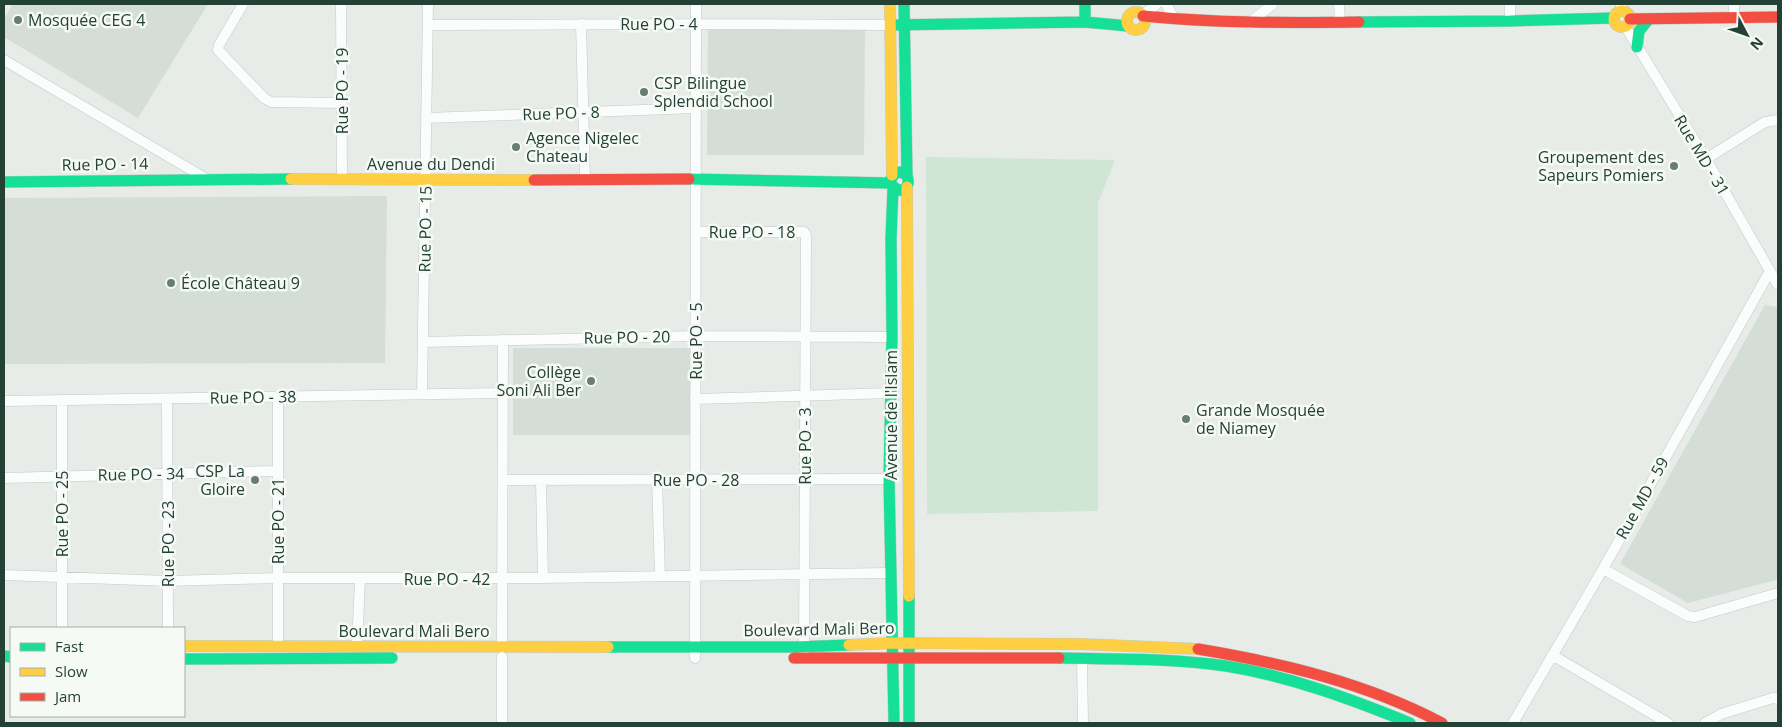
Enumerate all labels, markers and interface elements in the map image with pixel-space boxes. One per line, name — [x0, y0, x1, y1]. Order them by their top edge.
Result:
place label: Mosquée CEG 4 — [28, 9, 145, 31]
north arrow — [1722, 10, 1772, 60]
street label: Rue PO - 4 — [620, 13, 698, 35]
marker: Mosquée CEG 4 — [12, 14, 24, 26]
text: N — [1746, 33, 1768, 54]
street label: Rue PO - 19 — [331, 48, 353, 134]
place label: CSP Bilingue Splendid School — [654, 72, 773, 112]
marker: CSP Bilingue Splendid School — [638, 86, 650, 98]
street label: Rue PO - 8 — [522, 101, 600, 125]
street label: Rue MD - 31 — [1669, 111, 1735, 199]
place label: Agence Nigelec Chateau — [526, 127, 639, 167]
marker: Agence Nigelec Chateau — [510, 141, 522, 153]
place label: Groupement des Sapeurs Pomiers — [1538, 146, 1664, 186]
street label: Rue PO - 14 — [61, 152, 149, 176]
street label: Avenue du Dendi — [367, 153, 495, 175]
marker: Groupement des Sapeurs Pomiers — [1668, 160, 1680, 172]
street label: Rue PO - 15 — [413, 185, 437, 273]
street label: Rue PO - 18 — [709, 221, 795, 243]
place label: École Château 9 — [181, 272, 300, 294]
marker: École Château 9 — [165, 277, 177, 289]
street label: Rue PO - 5 — [685, 302, 707, 380]
street label: Rue PO - 20 — [583, 325, 671, 349]
street label: Avenue de l'Islam — [880, 350, 902, 480]
place label: Collège Soni Ali Ber — [496, 361, 581, 401]
marker: Collège Soni Ali Ber — [585, 375, 597, 387]
street label: Rue PO - 38 — [209, 385, 297, 409]
place label: Grande Mosquée de Niamey — [1196, 399, 1325, 439]
street label: Rue PO - 3 — [794, 407, 816, 485]
marker: Grande Mosquée de Niamey — [1180, 413, 1192, 425]
street label: Rue MD - 59 — [1610, 453, 1674, 543]
place label: CSP La Gloire — [195, 460, 245, 500]
street label: Rue PO - 34 — [97, 462, 185, 486]
street label: Rue PO - 28 — [653, 469, 739, 491]
street label: Rue PO - 25 — [51, 471, 73, 557]
marker: CSP La Gloire — [249, 474, 261, 486]
street label: Rue PO - 21 — [267, 478, 289, 564]
street label: Rue PO - 23 — [157, 501, 179, 587]
street label: Rue PO - 42 — [404, 568, 490, 590]
street label: Boulevard Mali Bero — [743, 617, 895, 641]
street label: Boulevard Mali Bero — [338, 620, 490, 642]
legend — [10, 627, 185, 717]
text: Fast — [55, 636, 84, 656]
text: Slow — [55, 661, 88, 681]
text: Jam — [53, 686, 81, 706]

